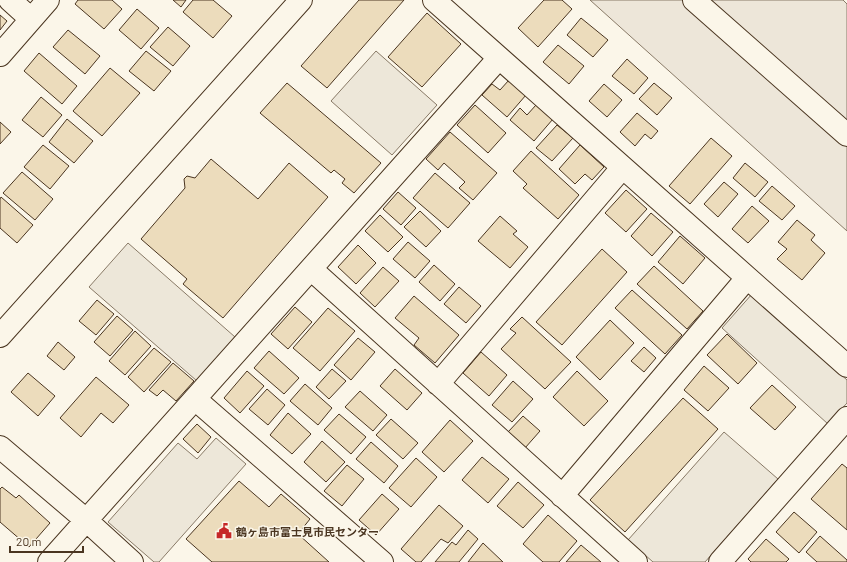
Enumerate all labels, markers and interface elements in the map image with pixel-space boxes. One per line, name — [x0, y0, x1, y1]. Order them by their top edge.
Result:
public building icon: 鶴ヶ島市富士見市民センター — [215, 522, 233, 540]
place label: 鶴ヶ島市富士見市民センター — [235, 525, 379, 538]
scale bar — [10, 528, 83, 554]
text: 20 m — [16, 534, 42, 548]

